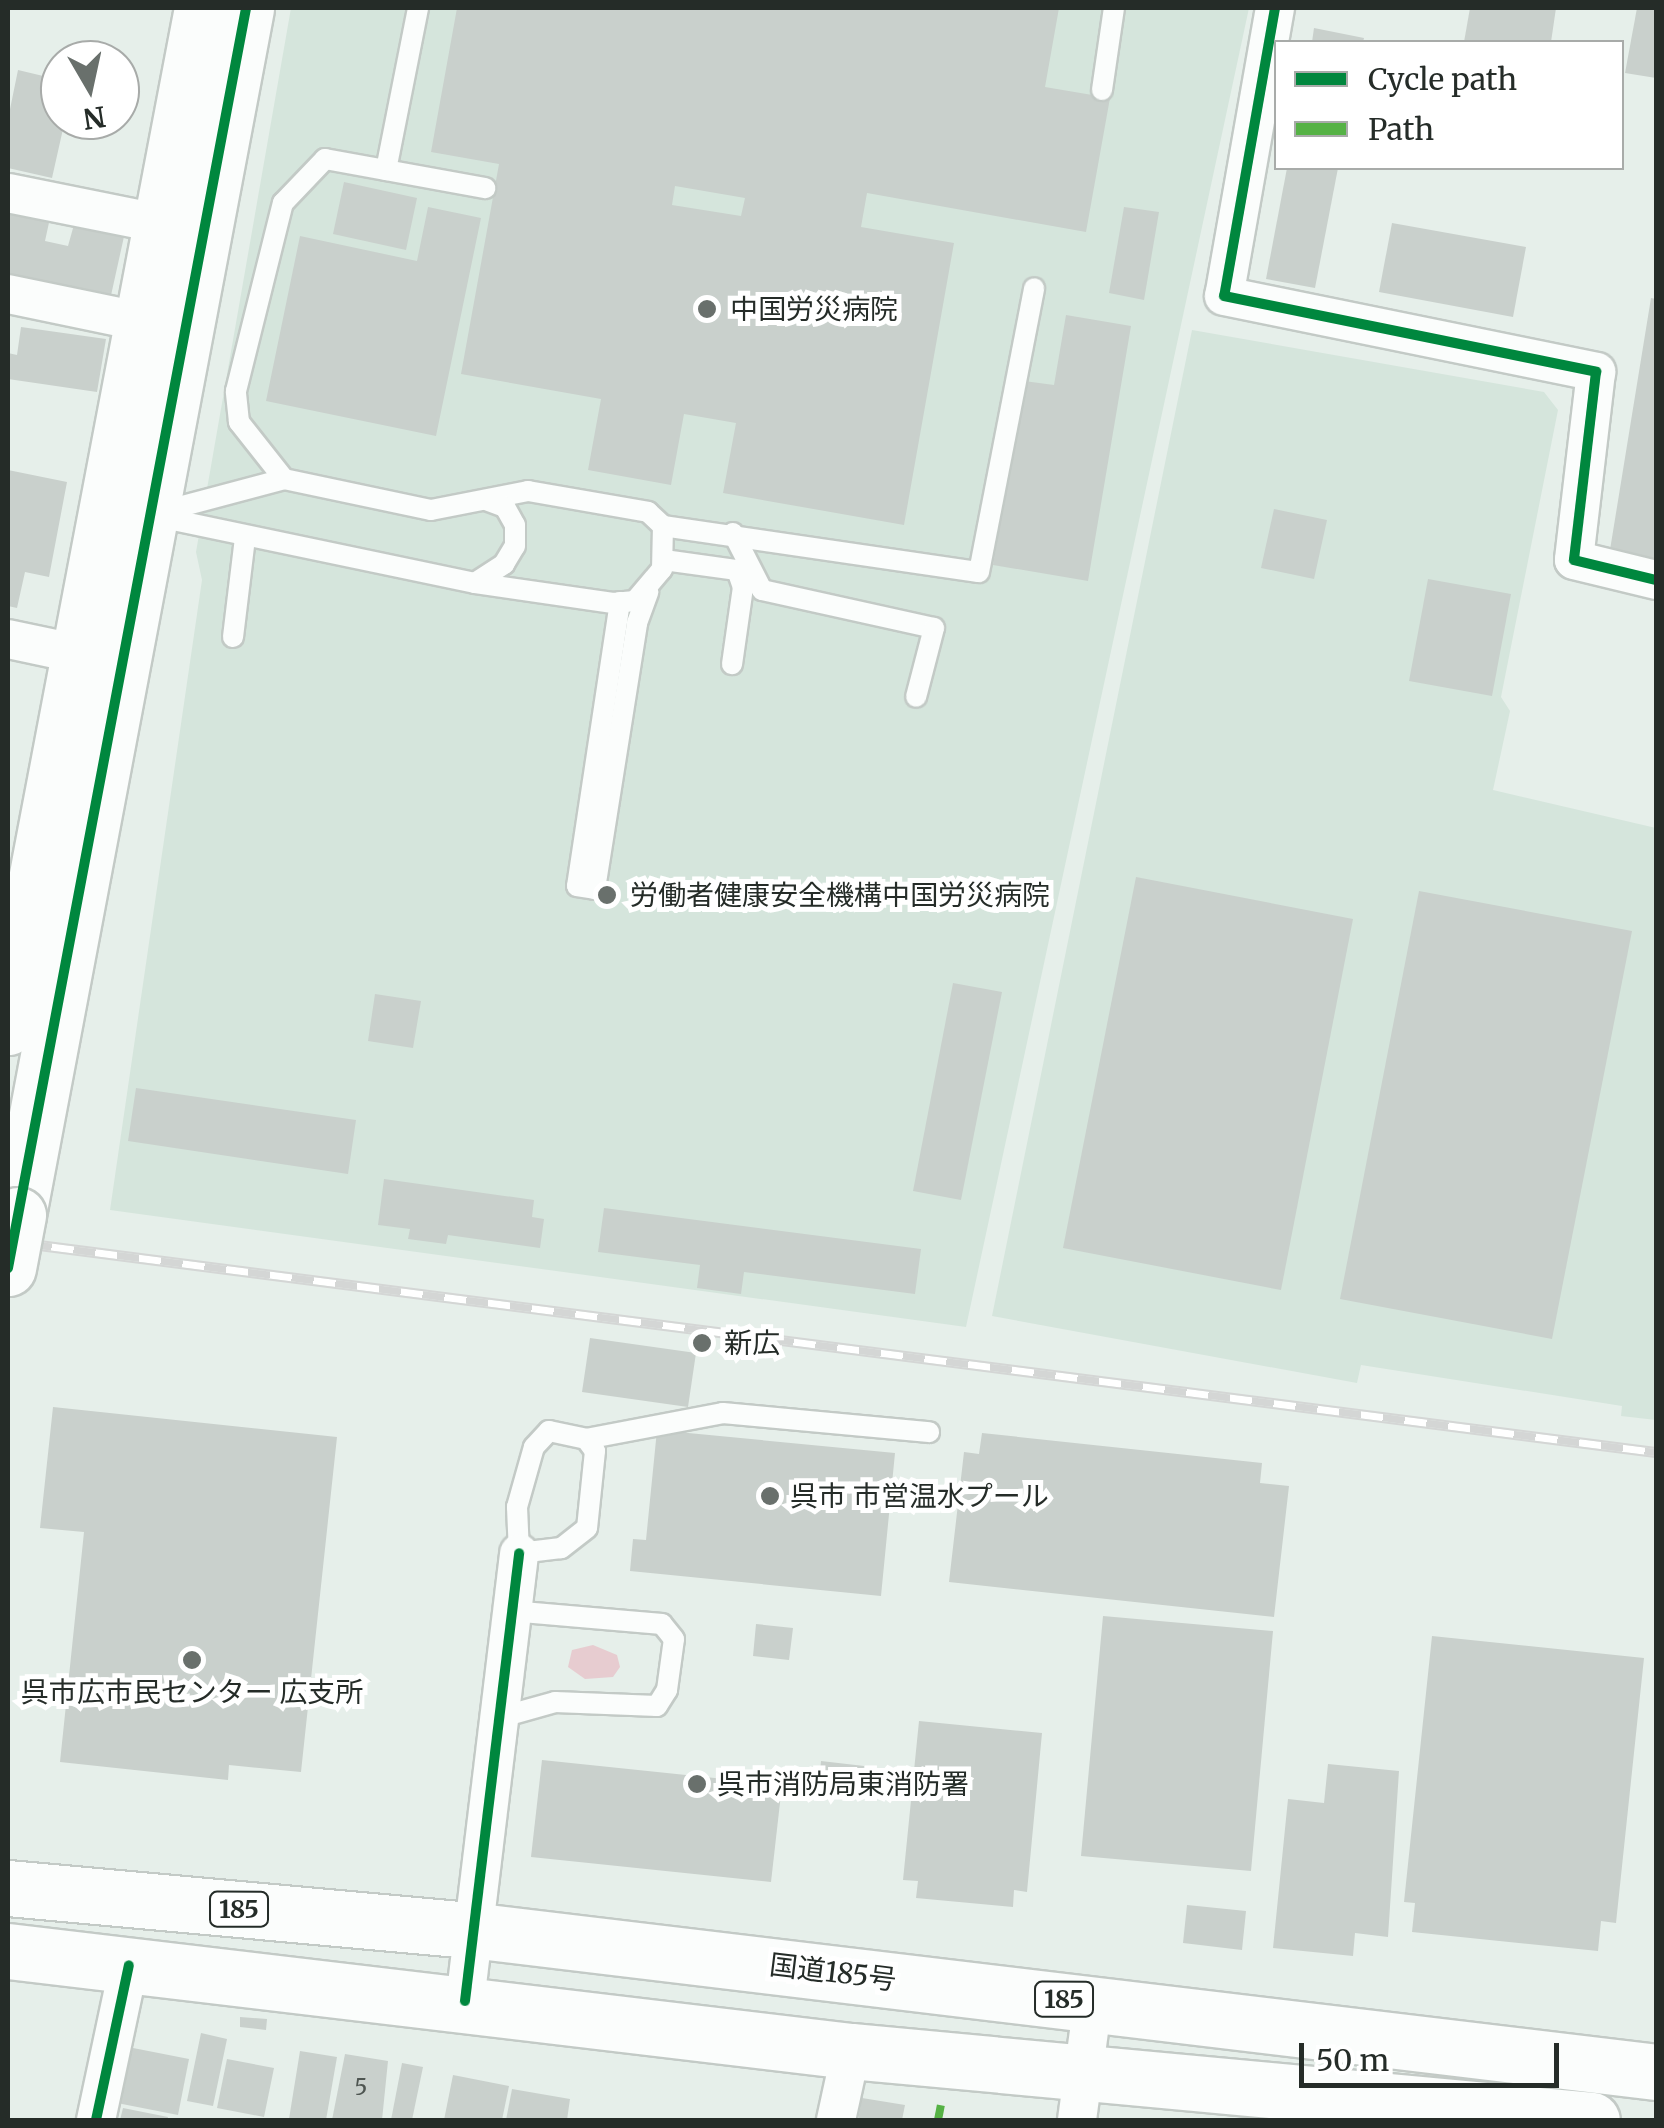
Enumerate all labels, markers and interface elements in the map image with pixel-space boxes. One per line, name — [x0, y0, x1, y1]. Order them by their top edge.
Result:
north arrow — [40, 40, 140, 140]
legend — [1274, 40, 1624, 170]
text: Cycle path — [1368, 60, 1517, 98]
text: N — [81, 98, 108, 137]
text: Path — [1368, 110, 1434, 148]
place label: 中国労災病院 — [730, 292, 898, 326]
marker: 中国労災病院 — [694, 296, 720, 322]
place label: 労働者健康安全機構中国労災病院 — [630, 878, 1050, 912]
marker: 労働者健康安全機構中国労災病院 — [594, 882, 620, 908]
place label: 新広 — [724, 1326, 780, 1360]
marker: 新広 — [689, 1330, 715, 1356]
place label: 呉市 市営温水プール — [790, 1479, 1049, 1513]
marker: 呉市 市営温水プール — [759, 1485, 781, 1507]
marker: 呉市広市民センター 広支所 — [181, 1649, 203, 1671]
place label: 呉市広市民センター 広支所 — [21, 1675, 363, 1709]
place label: 呉市消防局東消防署 — [717, 1767, 969, 1801]
marker: 呉市消防局東消防署 — [686, 1773, 708, 1795]
road number: 185 — [209, 1889, 269, 1929]
street label: 国道185号 — [768, 1948, 898, 1996]
road number: 185 — [1034, 1979, 1094, 2019]
scale bar — [1304, 2023, 1564, 2085]
text: 50 m — [1316, 2041, 1389, 2079]
house number: 5 — [355, 2075, 367, 2101]

